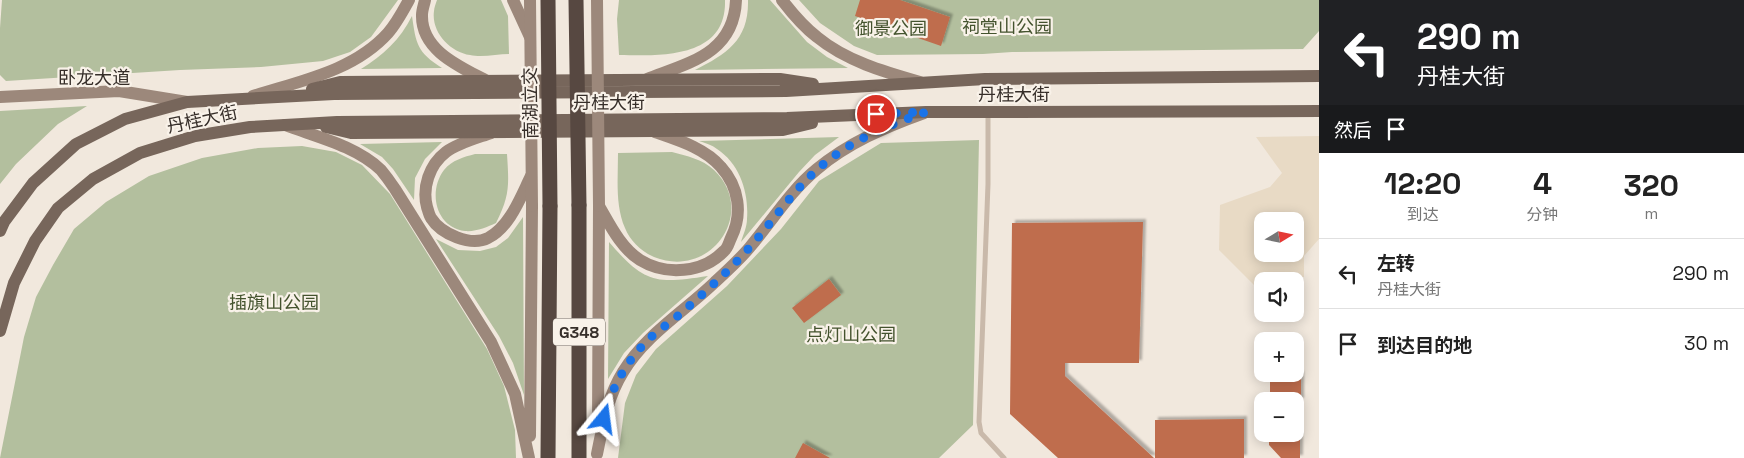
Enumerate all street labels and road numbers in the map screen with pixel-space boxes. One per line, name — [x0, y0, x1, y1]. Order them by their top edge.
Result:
street label: 卧龙大道 — [58, 66, 130, 89]
street label: 南湖立交 — [518, 67, 542, 139]
street label: 丹桂大街 — [978, 83, 1050, 106]
street label: 丹桂大街 — [573, 91, 645, 114]
street label: 丹桂大街 — [164, 100, 240, 138]
road number: G348 — [553, 318, 605, 346]

